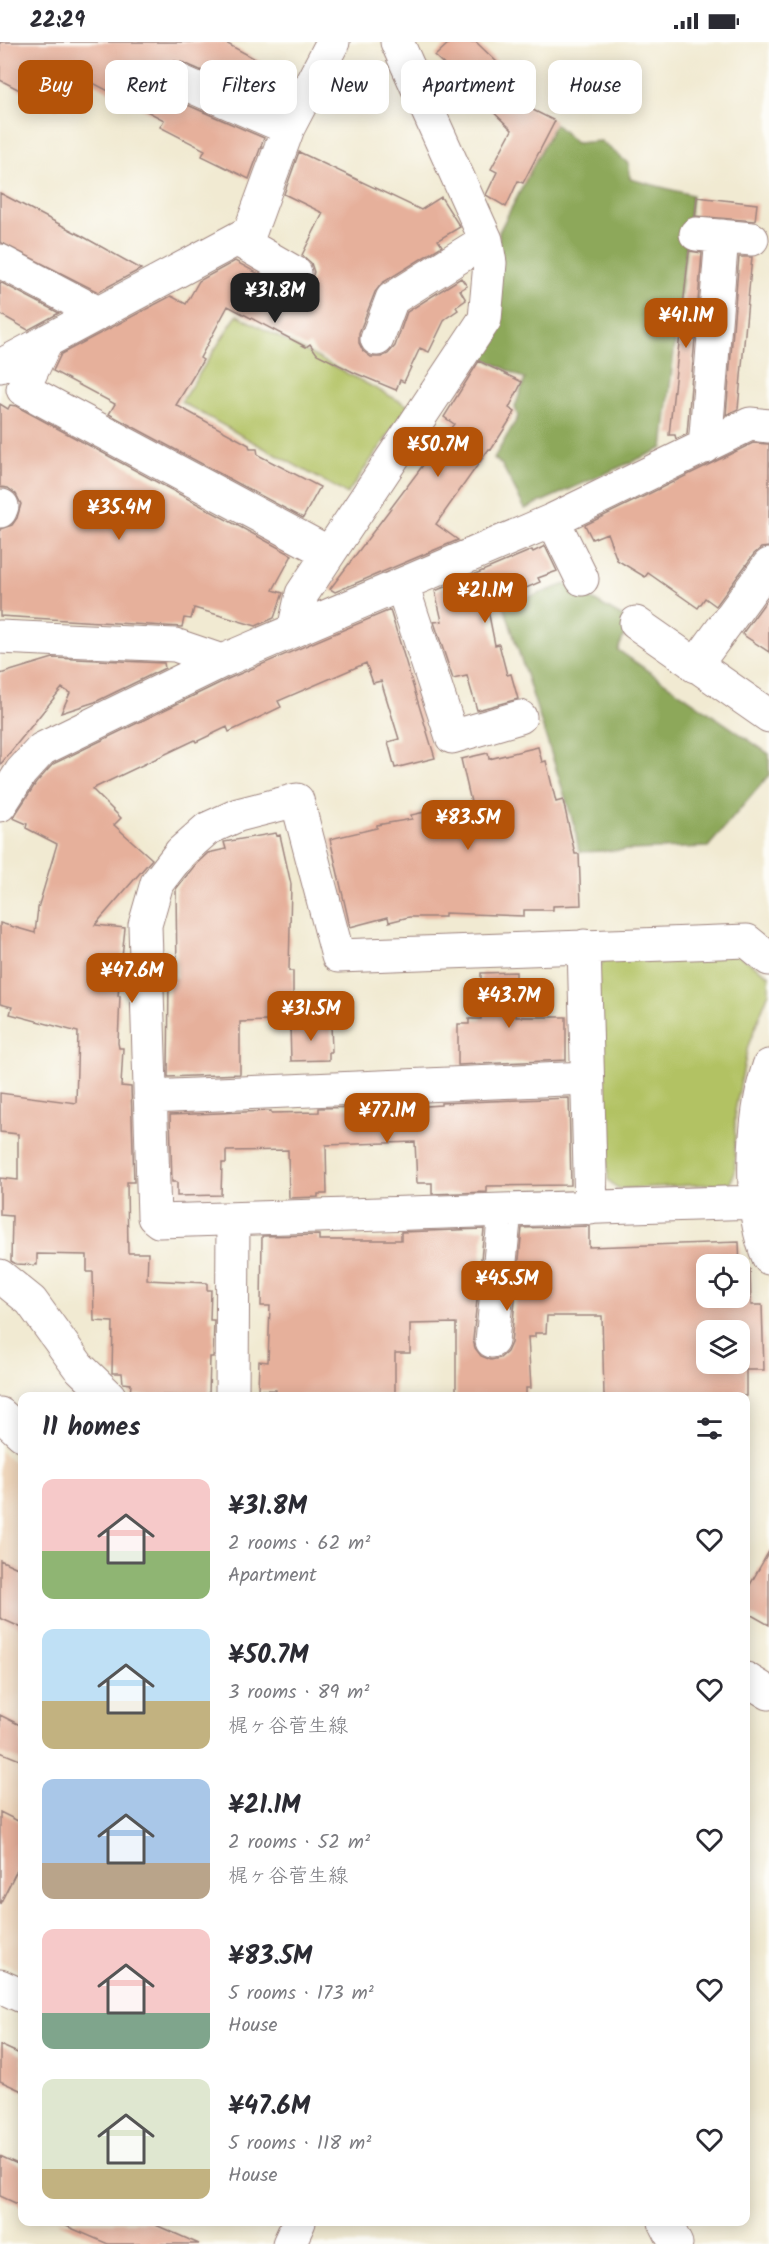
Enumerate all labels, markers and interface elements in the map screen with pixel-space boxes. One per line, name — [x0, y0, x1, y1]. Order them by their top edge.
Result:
text: 22:29 — [30, 4, 85, 39]
chip: Buy — [18, 60, 93, 114]
chip: Rent — [105, 60, 188, 114]
chip: Filters — [200, 60, 297, 114]
chip: New — [309, 60, 389, 114]
chip: Apartment — [401, 60, 536, 114]
chip: House — [548, 60, 642, 114]
pin: ¥31.8M — [226, 273, 324, 324]
text: ¥31.8M — [245, 276, 305, 308]
pin: ¥41.1M — [637, 298, 735, 349]
text: ¥41.1M — [658, 301, 714, 333]
pin: ¥50.7M — [389, 427, 487, 478]
text: ¥50.7M — [407, 430, 469, 462]
pin: ¥35.4M — [70, 490, 168, 541]
text: ¥35.4M — [87, 493, 151, 525]
pin: ¥21.1M — [436, 573, 534, 624]
text: ¥21.1M — [457, 576, 513, 608]
pin: ¥83.5M — [419, 800, 517, 851]
text: ¥83.5M — [435, 803, 501, 835]
pin: ¥47.6M — [83, 953, 181, 1004]
text: ¥47.6M — [100, 956, 164, 988]
pin: ¥43.7M — [460, 978, 558, 1029]
text: ¥43.7M — [477, 981, 541, 1013]
pin: ¥31.5M — [262, 991, 360, 1042]
text: ¥31.5M — [281, 994, 341, 1026]
pin: ¥77.1M — [338, 1093, 436, 1144]
text: ¥77.1M — [358, 1096, 416, 1128]
map controls — [696, 1254, 750, 1374]
button: locate — [696, 1254, 750, 1308]
pin: ¥45.5M — [458, 1261, 556, 1312]
text: ¥45.5M — [475, 1264, 539, 1296]
button: layers — [696, 1320, 750, 1374]
text: 11 homes — [42, 1407, 140, 1449]
icon: filters — [693, 1412, 726, 1445]
text: ¥31.8M — [228, 1486, 307, 1528]
icon: home — [90, 1503, 162, 1575]
icon: heart — [693, 1523, 726, 1556]
text: 2 rooms · 62 m² — [228, 1528, 370, 1560]
text: Apartment — [228, 1560, 317, 1592]
text: ¥50.7M — [228, 1635, 309, 1677]
icon: home — [90, 1653, 162, 1725]
icon: heart — [693, 1673, 726, 1706]
text: 3 rooms · 89 m² — [228, 1677, 369, 1709]
text: 梶ヶ谷菅生線 — [228, 1711, 348, 1743]
text: ¥21.1M — [228, 1785, 301, 1827]
icon: home — [90, 1803, 162, 1875]
icon: heart — [693, 1823, 726, 1856]
text: 2 rooms · 52 m² — [228, 1827, 370, 1859]
text: 梶ヶ谷菅生線 — [228, 1861, 348, 1893]
text: ¥83.5M — [228, 1936, 313, 1978]
icon: home — [90, 1953, 162, 2025]
icon: heart — [693, 1973, 726, 2006]
text: 5 rooms · 173 m² — [228, 1978, 374, 2010]
text: House — [228, 2010, 278, 2042]
text: ¥47.6M — [228, 2086, 310, 2128]
icon: home — [90, 2103, 162, 2175]
icon: heart — [693, 2123, 726, 2156]
text: 5 rooms · 118 m² — [228, 2128, 371, 2160]
text: House — [228, 2160, 278, 2192]

